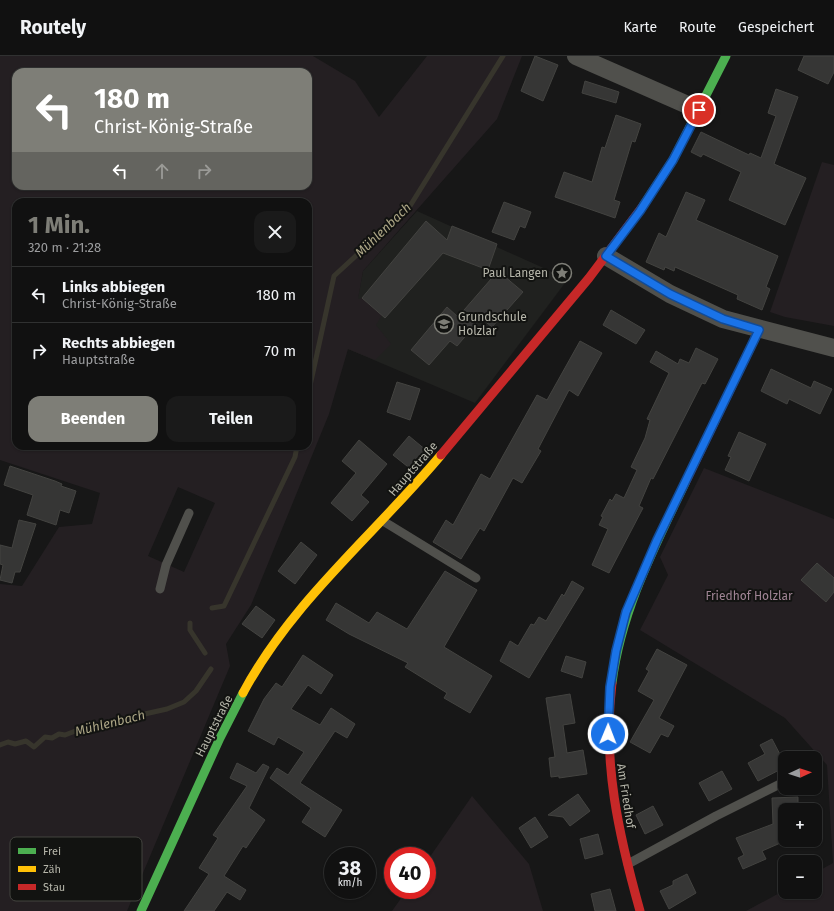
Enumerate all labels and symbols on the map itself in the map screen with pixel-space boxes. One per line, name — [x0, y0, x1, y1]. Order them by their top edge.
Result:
pin — [682, 93, 716, 127]
water label: Mühlenbach — [352, 200, 414, 260]
place icon: Paul Langen — [551, 262, 573, 284]
place label: Paul Langen — [482, 266, 548, 280]
place label: Grundschule Holzlar — [458, 310, 527, 338]
school or university icon: Grundschule Holzlar — [433, 313, 455, 335]
street label: Hauptstraße — [386, 439, 440, 499]
park label: Friedhof Holzlar — [705, 589, 793, 603]
street label: Hauptstraße — [192, 693, 236, 759]
water label: Mühlenbach — [73, 707, 147, 739]
position arrow — [587, 713, 629, 755]
north arrow — [778, 751, 822, 795]
street label: Am Friedhof — [614, 763, 638, 830]
legend — [10, 837, 142, 901]
text: Frei — [43, 845, 61, 858]
speed limit sign: 40 — [384, 847, 436, 899]
text: Zäh — [43, 863, 61, 876]
text: Stau — [43, 881, 65, 894]

